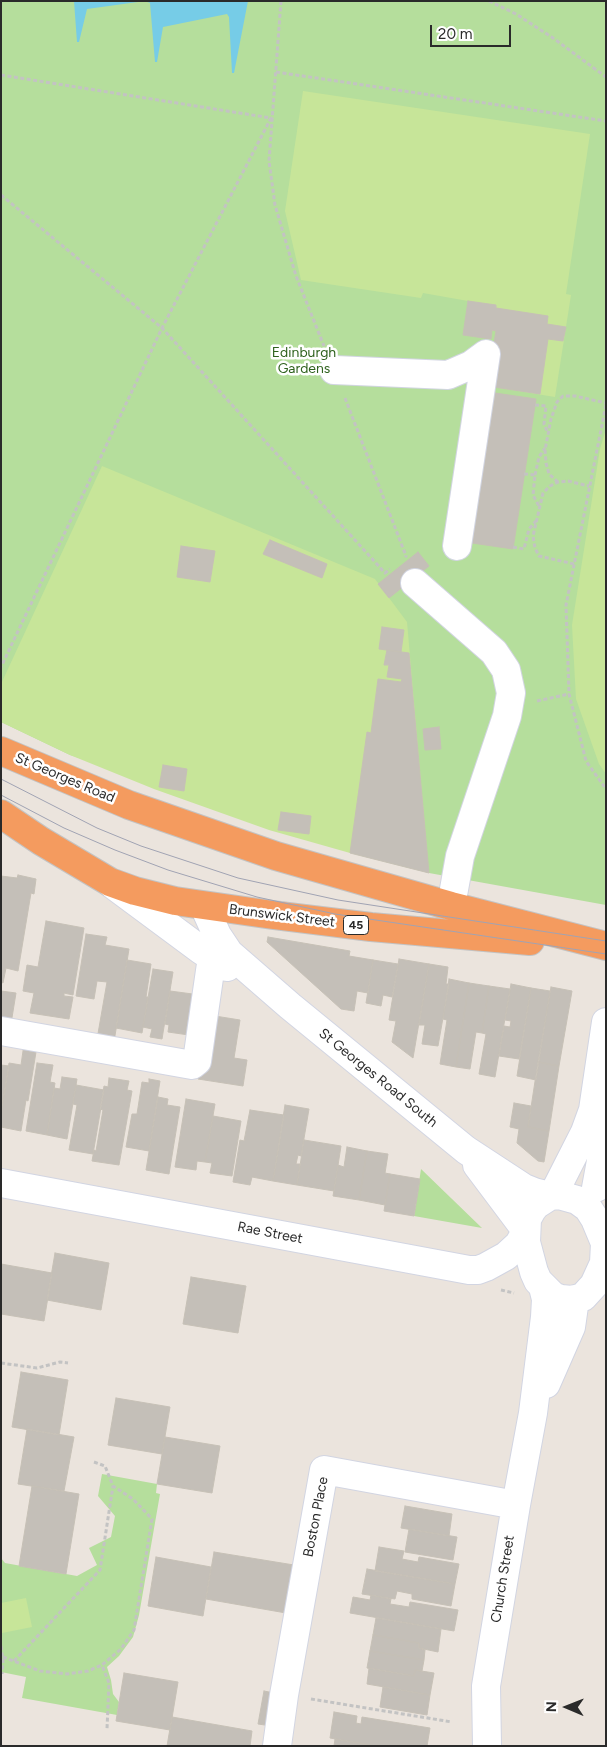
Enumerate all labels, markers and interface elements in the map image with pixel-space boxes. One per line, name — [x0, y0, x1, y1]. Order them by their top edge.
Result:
scale bar — [432, 15, 513, 47]
text: 20 m — [438, 25, 472, 43]
park label: Edinburgh Gardens — [272, 345, 336, 378]
street label: St Georges Road — [13, 749, 117, 807]
street label: Brunswick Street — [228, 901, 336, 931]
road number: 45 — [344, 916, 368, 934]
street label: St Georges Road South — [315, 1025, 441, 1131]
street label: Rae Street — [236, 1218, 304, 1248]
street label: Boston Place — [300, 1475, 332, 1559]
street label: Church Street — [488, 1534, 518, 1624]
north arrow — [542, 1682, 592, 1732]
text: N — [543, 1701, 560, 1712]

